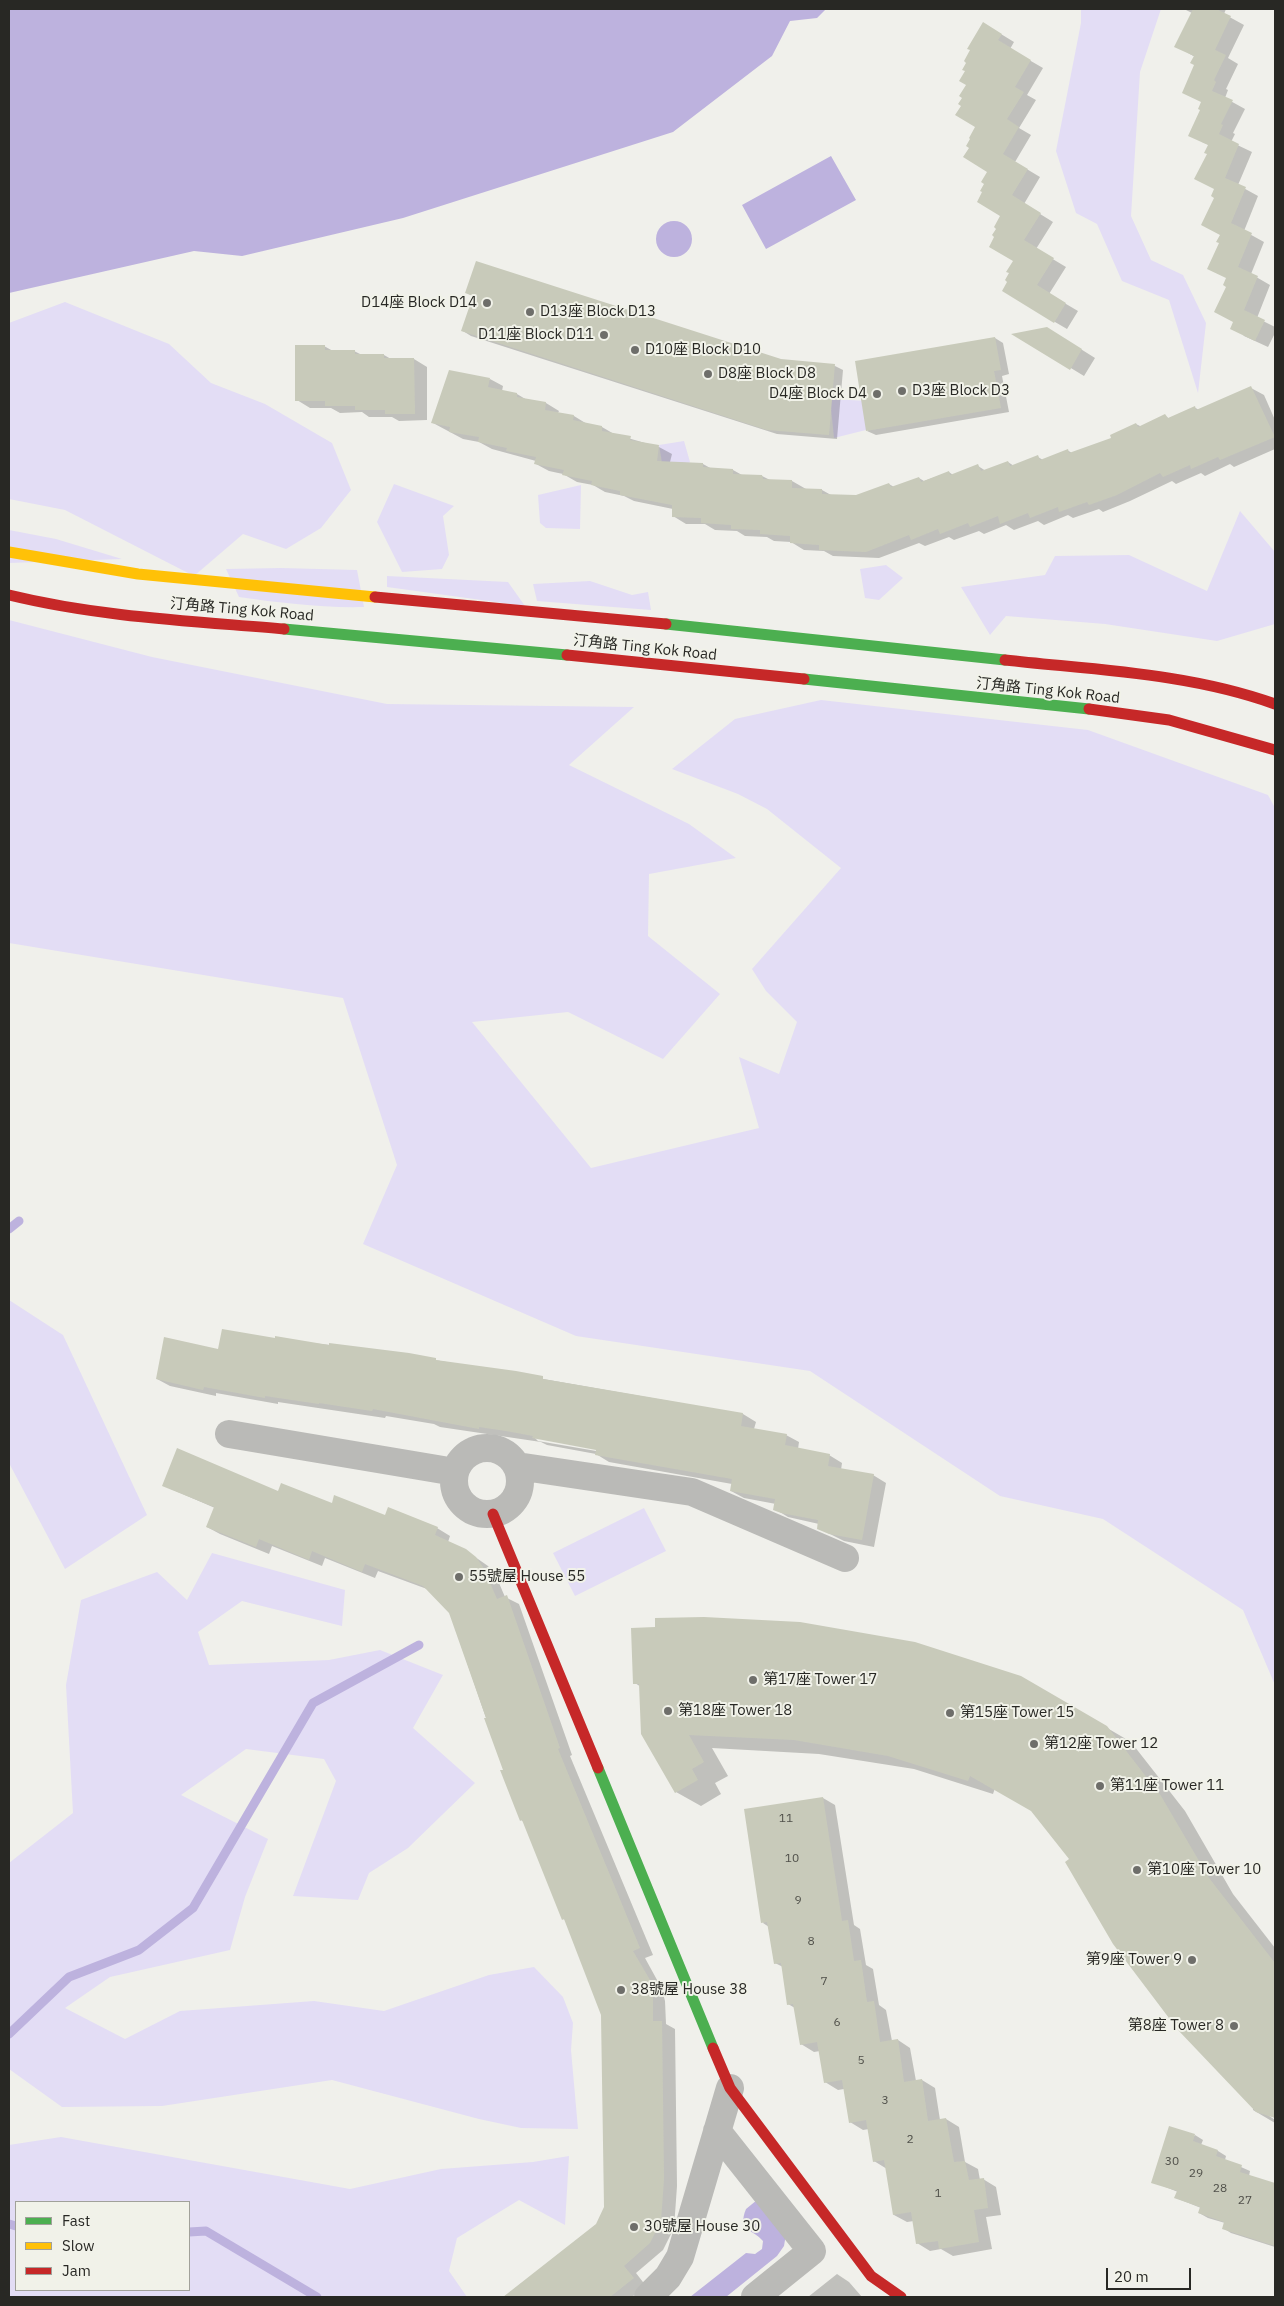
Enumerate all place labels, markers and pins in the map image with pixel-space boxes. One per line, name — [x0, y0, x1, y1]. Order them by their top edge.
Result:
place label: D14座 Block D14 — [361, 294, 477, 312]
marker: D14座 Block D14 — [481, 297, 493, 309]
place label: D13座 Block D13 — [540, 303, 656, 321]
marker: D13座 Block D13 — [524, 306, 536, 318]
place label: D11座 Block D11 — [478, 326, 594, 344]
marker: D11座 Block D11 — [598, 329, 610, 341]
place label: D10座 Block D10 — [645, 341, 761, 359]
marker: D10座 Block D10 — [629, 344, 641, 356]
place label: D8座 Block D8 — [718, 365, 816, 383]
marker: D8座 Block D8 — [702, 368, 714, 380]
place label: D3座 Block D3 — [912, 382, 1010, 400]
place label: D4座 Block D4 — [769, 385, 867, 403]
marker: D3座 Block D3 — [896, 385, 908, 397]
marker: D4座 Block D4 — [871, 388, 883, 400]
place label: 55號屋 House 55 — [469, 1568, 585, 1586]
marker: 55號屋 House 55 — [453, 1571, 465, 1583]
place label: 第17座 Tower 17 — [763, 1671, 877, 1689]
marker: 第17座 Tower 17 — [747, 1674, 759, 1686]
place label: 第18座 Tower 18 — [678, 1702, 792, 1720]
place label: 第15座 Tower 15 — [960, 1704, 1074, 1722]
marker: 第18座 Tower 18 — [662, 1705, 674, 1717]
marker: 第15座 Tower 15 — [944, 1707, 956, 1719]
place label: 第12座 Tower 12 — [1044, 1735, 1158, 1753]
marker: 第12座 Tower 12 — [1028, 1738, 1040, 1750]
place label: 第11座 Tower 11 — [1110, 1777, 1224, 1795]
marker: 第11座 Tower 11 — [1094, 1780, 1106, 1792]
place label: 第10座 Tower 10 — [1147, 1861, 1261, 1879]
marker: 第10座 Tower 10 — [1131, 1864, 1143, 1876]
place label: 第9座 Tower 9 — [1086, 1951, 1182, 1969]
marker: 第9座 Tower 9 — [1186, 1954, 1198, 1966]
place label: 38號屋 House 38 — [631, 1981, 747, 1999]
marker: 38號屋 House 38 — [615, 1984, 627, 1996]
place label: 第8座 Tower 8 — [1128, 2017, 1224, 2035]
marker: 第8座 Tower 8 — [1228, 2020, 1240, 2032]
place label: 30號屋 House 30 — [644, 2218, 760, 2236]
marker: 30號屋 House 30 — [628, 2221, 640, 2233]

